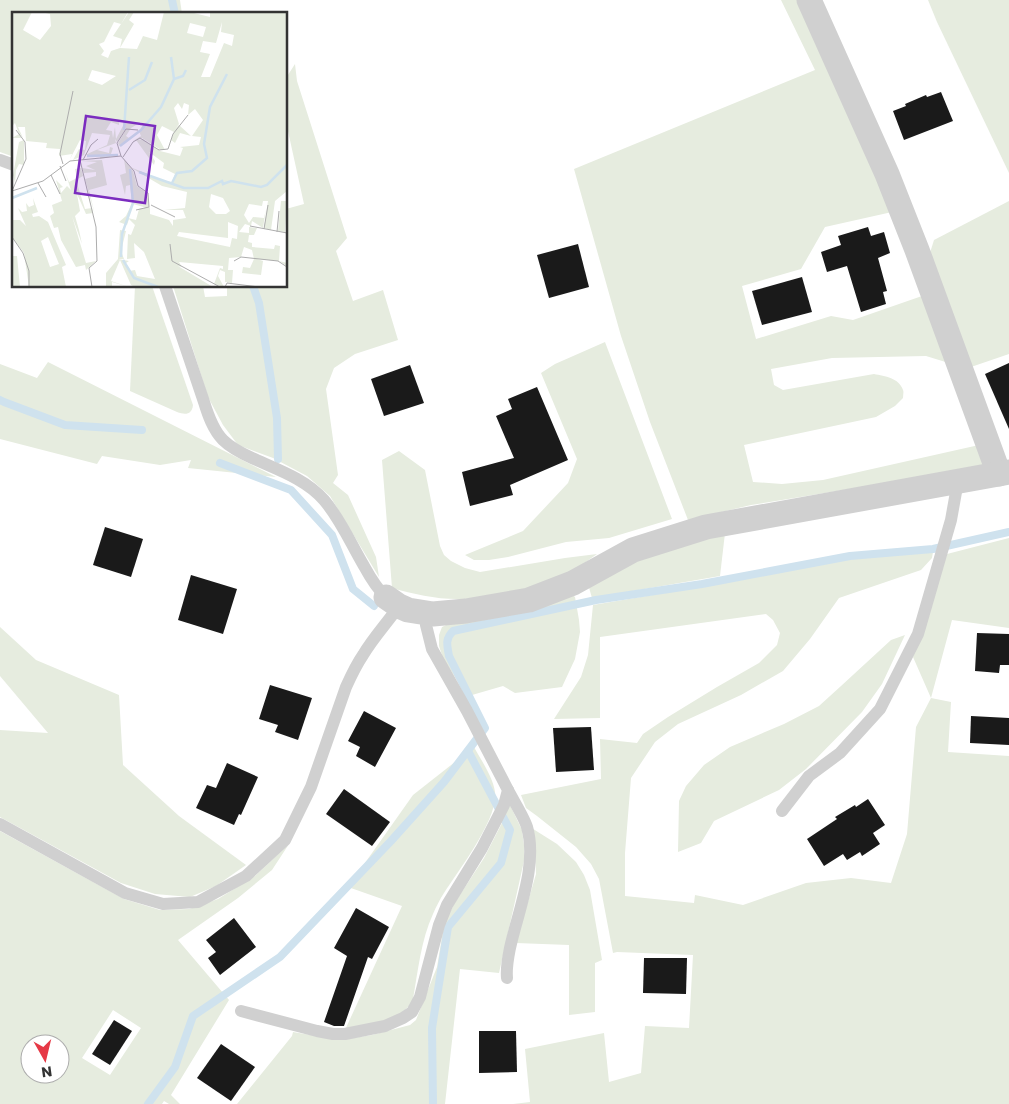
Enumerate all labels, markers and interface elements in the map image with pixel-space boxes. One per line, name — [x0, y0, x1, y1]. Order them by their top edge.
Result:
inset map — [12, 12, 288, 288]
north arrow — [20, 1034, 70, 1084]
text: N — [40, 1061, 53, 1083]

